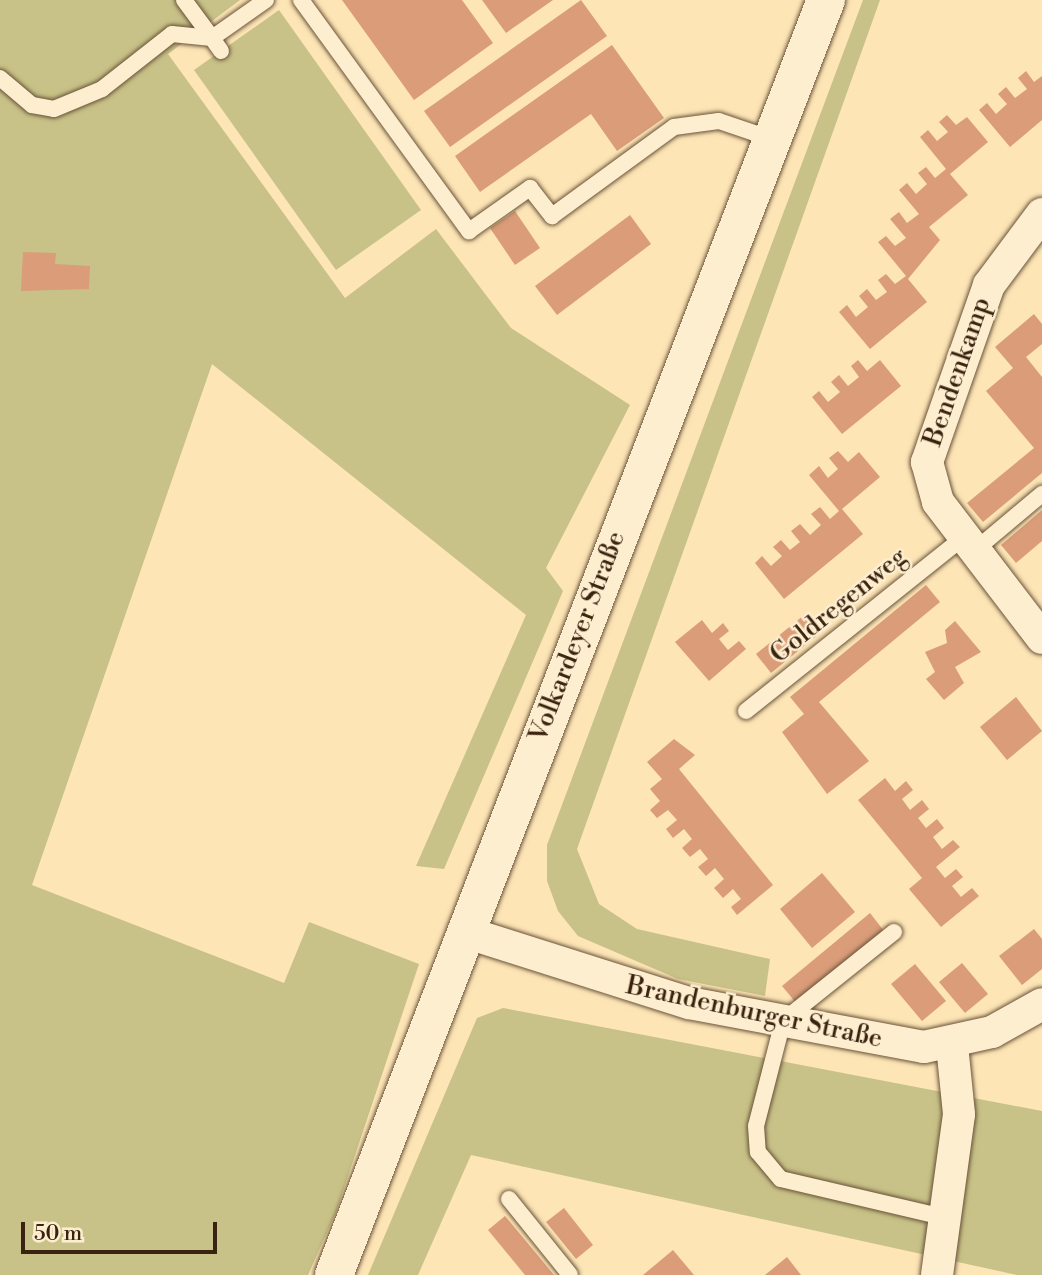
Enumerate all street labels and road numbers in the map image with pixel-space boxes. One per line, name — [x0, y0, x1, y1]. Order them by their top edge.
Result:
street label: Bendenkamp — [918, 293, 998, 451]
street label: Volkardeyer Straße — [523, 527, 633, 747]
street label: Goldregenweg — [764, 541, 914, 671]
street label: Brandenburger Straße — [623, 971, 885, 1055]

